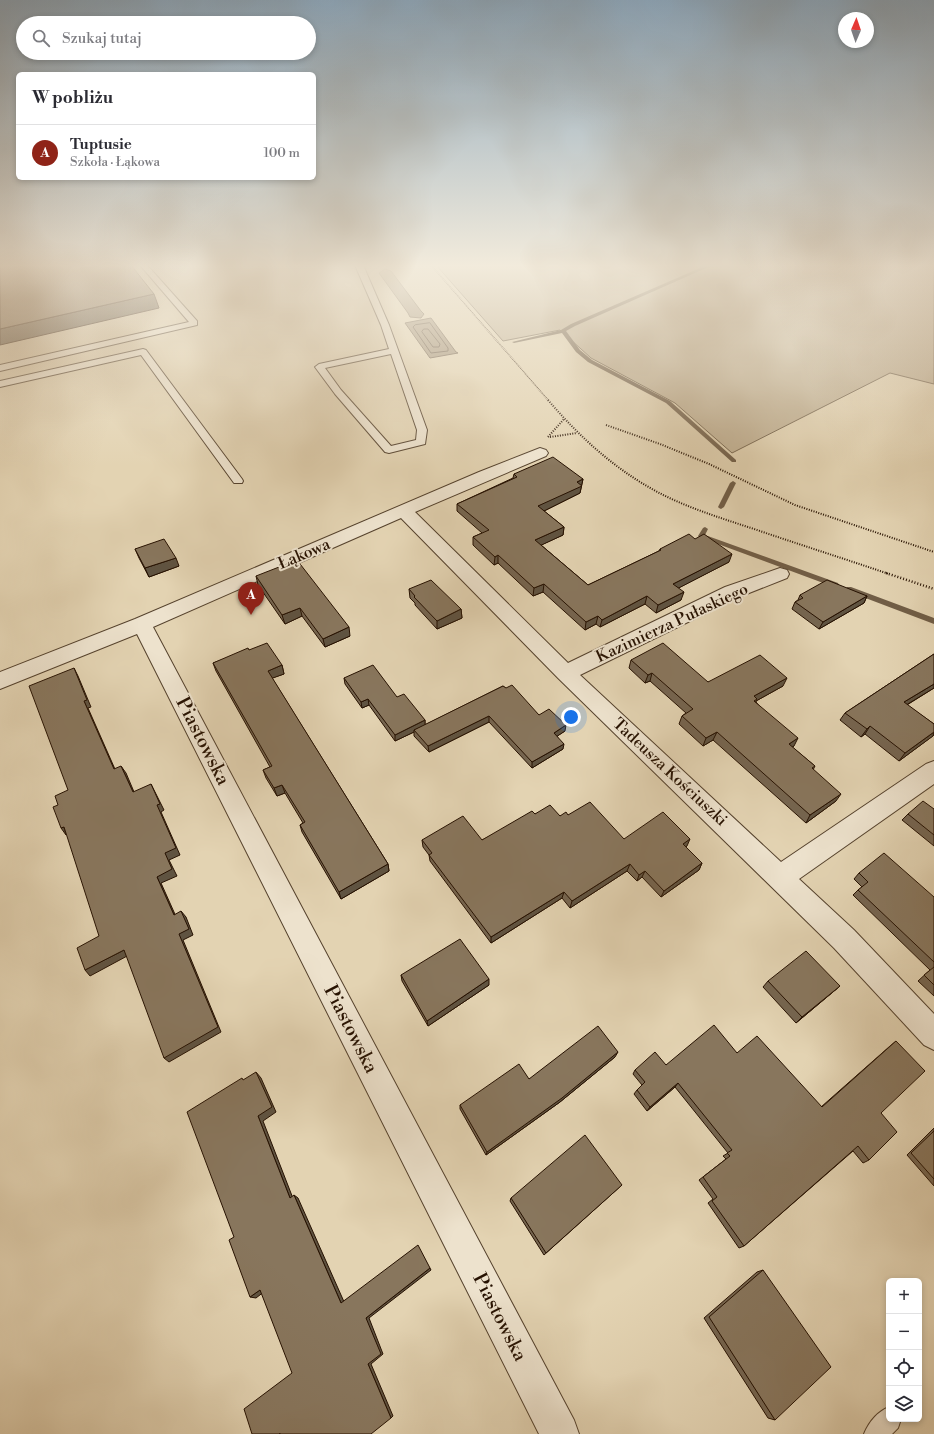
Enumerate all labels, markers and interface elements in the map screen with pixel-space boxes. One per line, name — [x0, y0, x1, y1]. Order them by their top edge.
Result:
north arrow — [838, 12, 874, 48]
search box — [16, 16, 316, 60]
icon: search — [30, 27, 52, 49]
text: Szukaj tutaj — [62, 29, 142, 48]
text: W pobliżu — [32, 87, 113, 109]
text: Tuptusie — [70, 135, 132, 154]
text: A — [40, 145, 50, 161]
text: 100 m — [264, 145, 300, 161]
text: Szkoła · Łąkowa — [70, 154, 160, 170]
street label: Łąkowa — [275, 534, 334, 574]
street label: Kazimierza Pułaskiego — [593, 579, 751, 667]
pin: A — [238, 582, 264, 615]
street label: Piastowska — [171, 693, 236, 790]
your location — [561, 707, 581, 727]
street label: Tadeusza Kościuszki — [609, 714, 731, 830]
street label: Piastowska — [319, 981, 384, 1078]
street label: Piastowska — [468, 1269, 533, 1366]
map controls — [886, 1278, 922, 1422]
button: + — [886, 1278, 922, 1314]
button: − — [886, 1314, 922, 1350]
button: locate — [886, 1350, 922, 1386]
button: layers — [886, 1386, 922, 1422]

